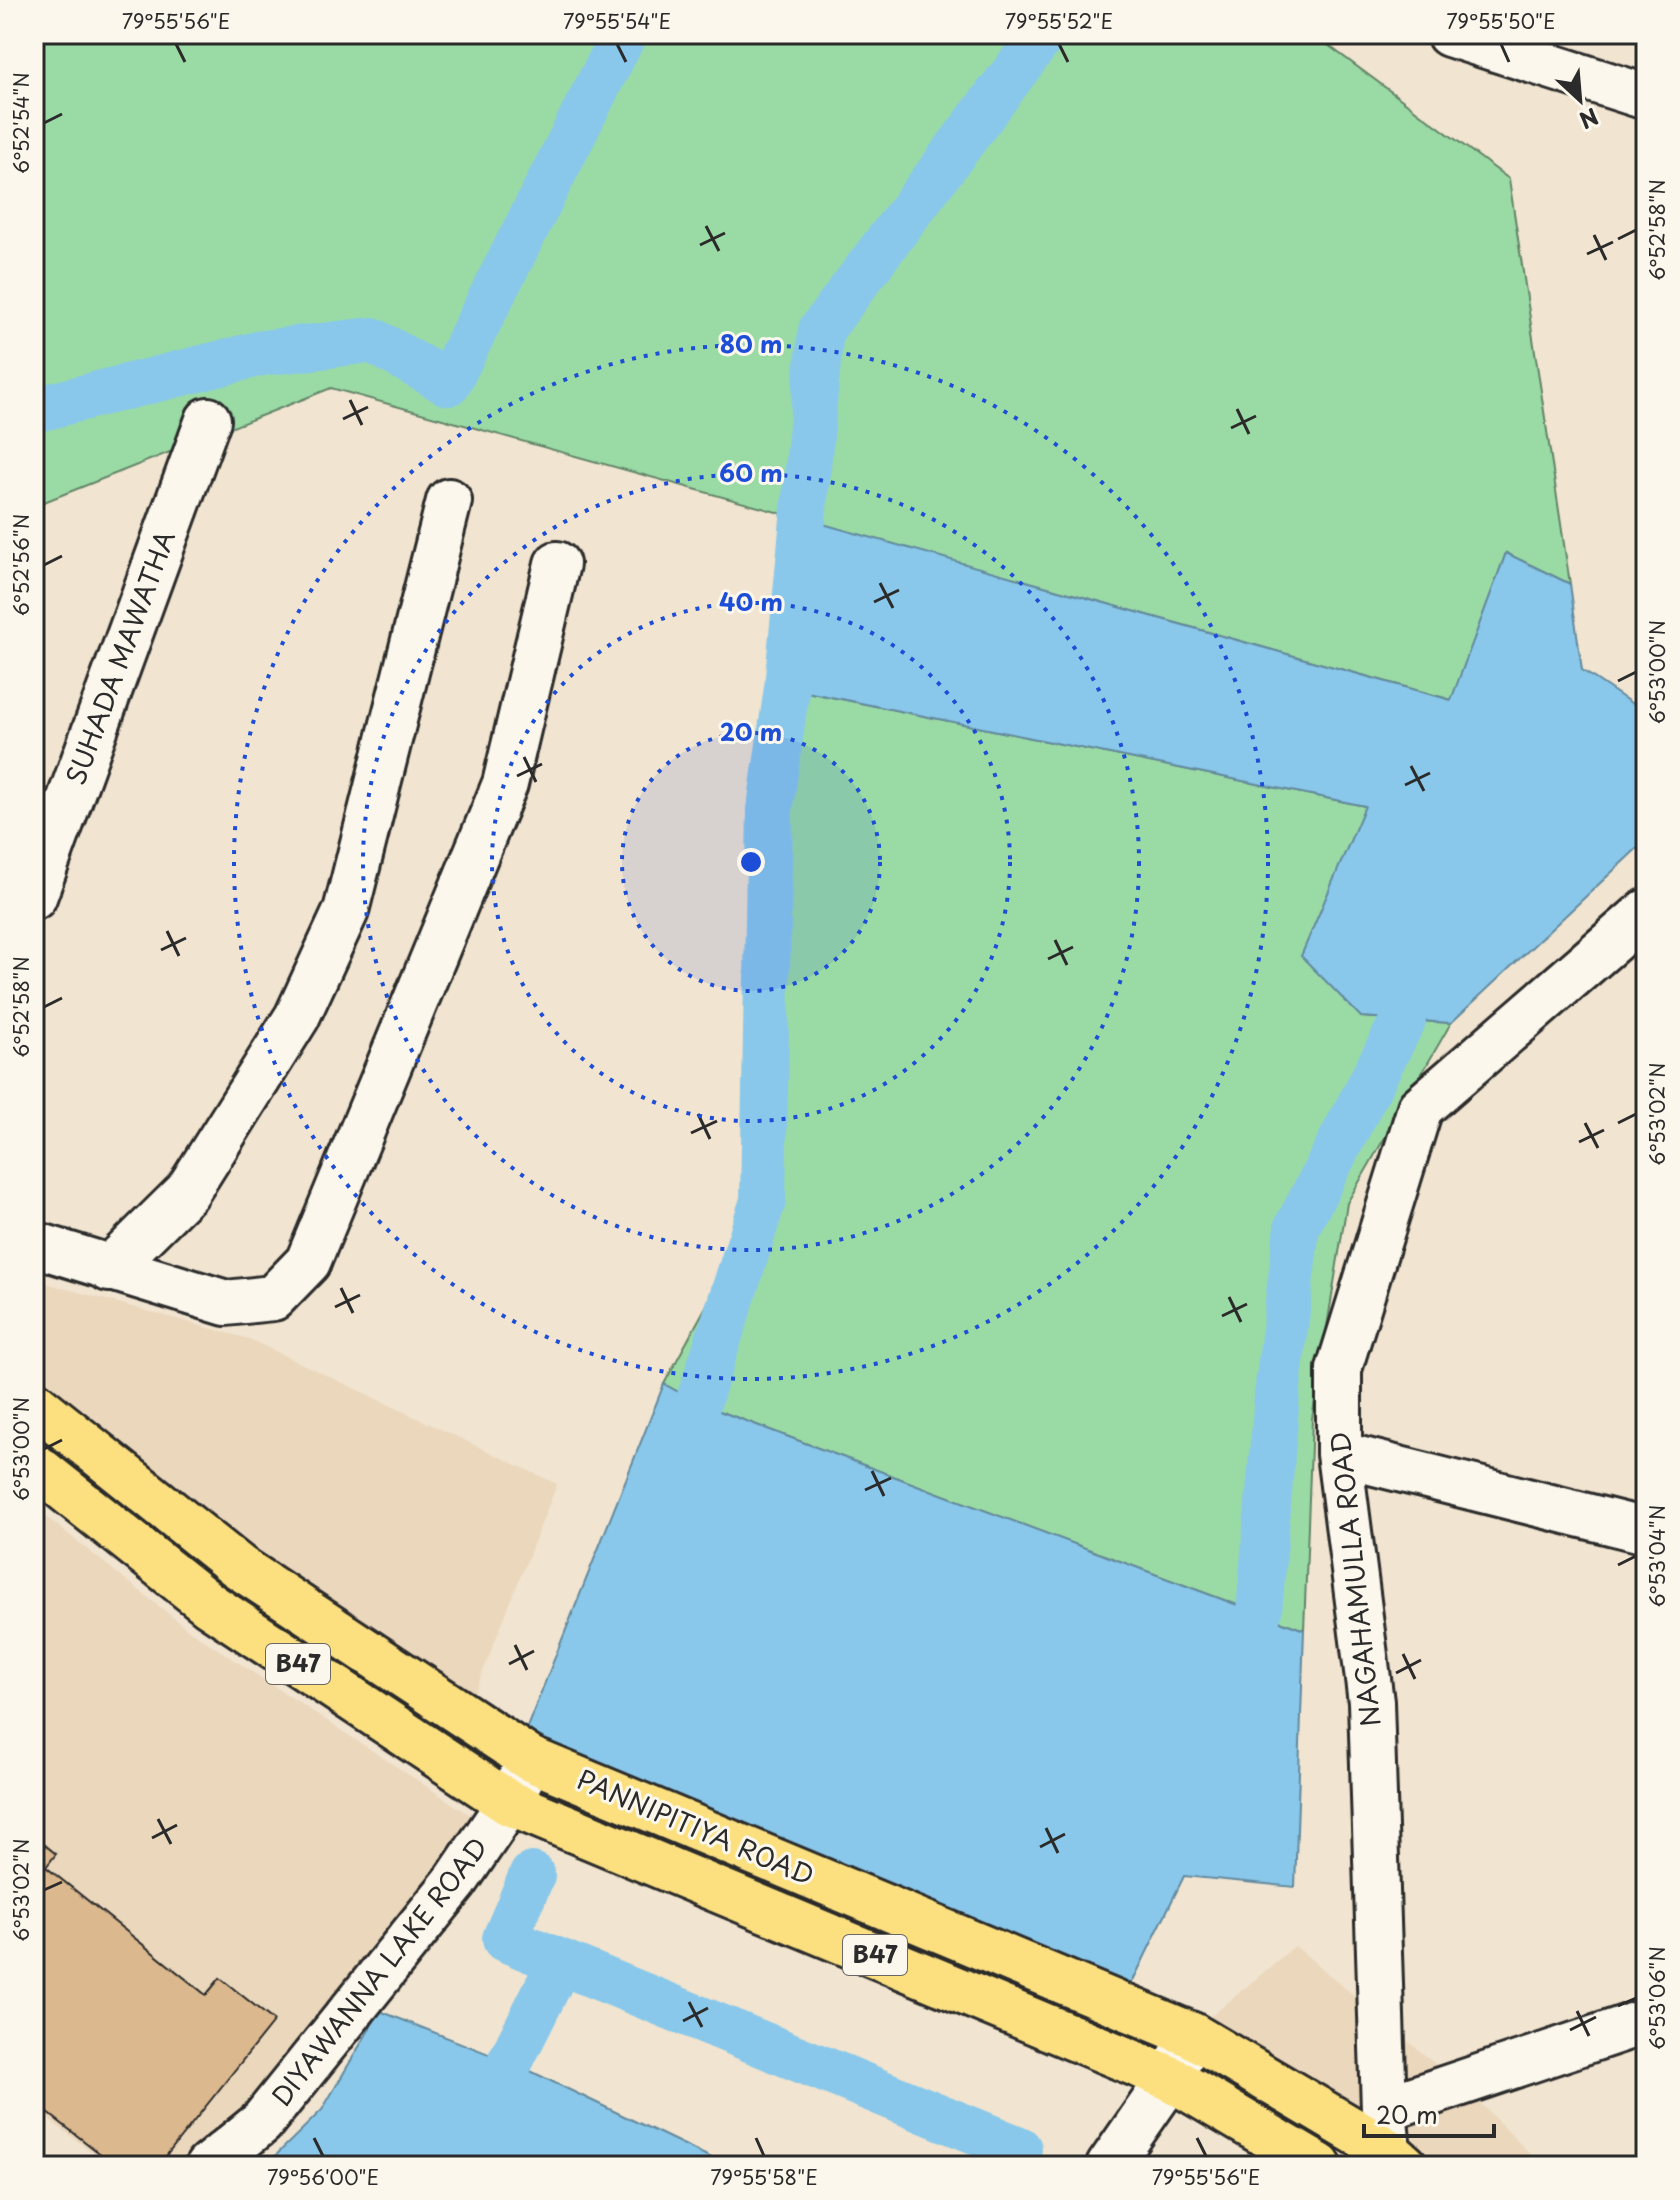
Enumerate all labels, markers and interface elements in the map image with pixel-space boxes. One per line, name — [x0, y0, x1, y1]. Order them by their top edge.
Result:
text: 79°55'56"E — [122, 6, 230, 36]
text: 79°55'54"E — [563, 6, 671, 36]
text: 79°55'52"E — [1005, 6, 1113, 36]
text: 79°55'50"E — [1446, 6, 1556, 36]
north arrow — [1540, 60, 1620, 140]
text: 6°52'54"N — [6, 72, 36, 174]
text: N — [1574, 101, 1604, 138]
text: 6°52'58"N — [1642, 179, 1672, 281]
text: 80 m — [720, 325, 782, 361]
text: 60 m — [719, 454, 783, 490]
text: 6°52'56"N — [6, 514, 36, 616]
street label: SUHADA MAWATHA — [55, 525, 184, 790]
text: 40 m — [719, 583, 783, 619]
text: 6°53'00"N — [1642, 620, 1672, 724]
text: 20 m — [720, 713, 782, 749]
centre of rings — [737, 848, 765, 876]
text: 6°52'58"N — [6, 956, 36, 1058]
text: 6°53'02"N — [1642, 1062, 1672, 1166]
text: 6°53'00"N — [6, 1397, 36, 1501]
street label: NAGAHAMULLA ROAD — [1320, 1430, 1389, 1728]
text: 6°53'04"N — [1642, 1504, 1672, 1608]
road number: B47 — [266, 1644, 330, 1684]
street label: PANNIPITIYA ROAD — [571, 1759, 820, 1894]
street label: DIYAWANNA LAKE ROAD — [262, 1829, 496, 2114]
text: 6°53'02"N — [6, 1838, 36, 1942]
road number: B47 — [843, 1935, 907, 1975]
text: 6°53'06"N — [1642, 1946, 1672, 2050]
scale bar — [1364, 2088, 1494, 2138]
text: 20 m — [1376, 2096, 1438, 2132]
text: 79°56'00"E — [267, 2162, 379, 2192]
text: 79°55'58"E — [710, 2162, 818, 2192]
text: 79°55'56"E — [1152, 2162, 1260, 2192]

